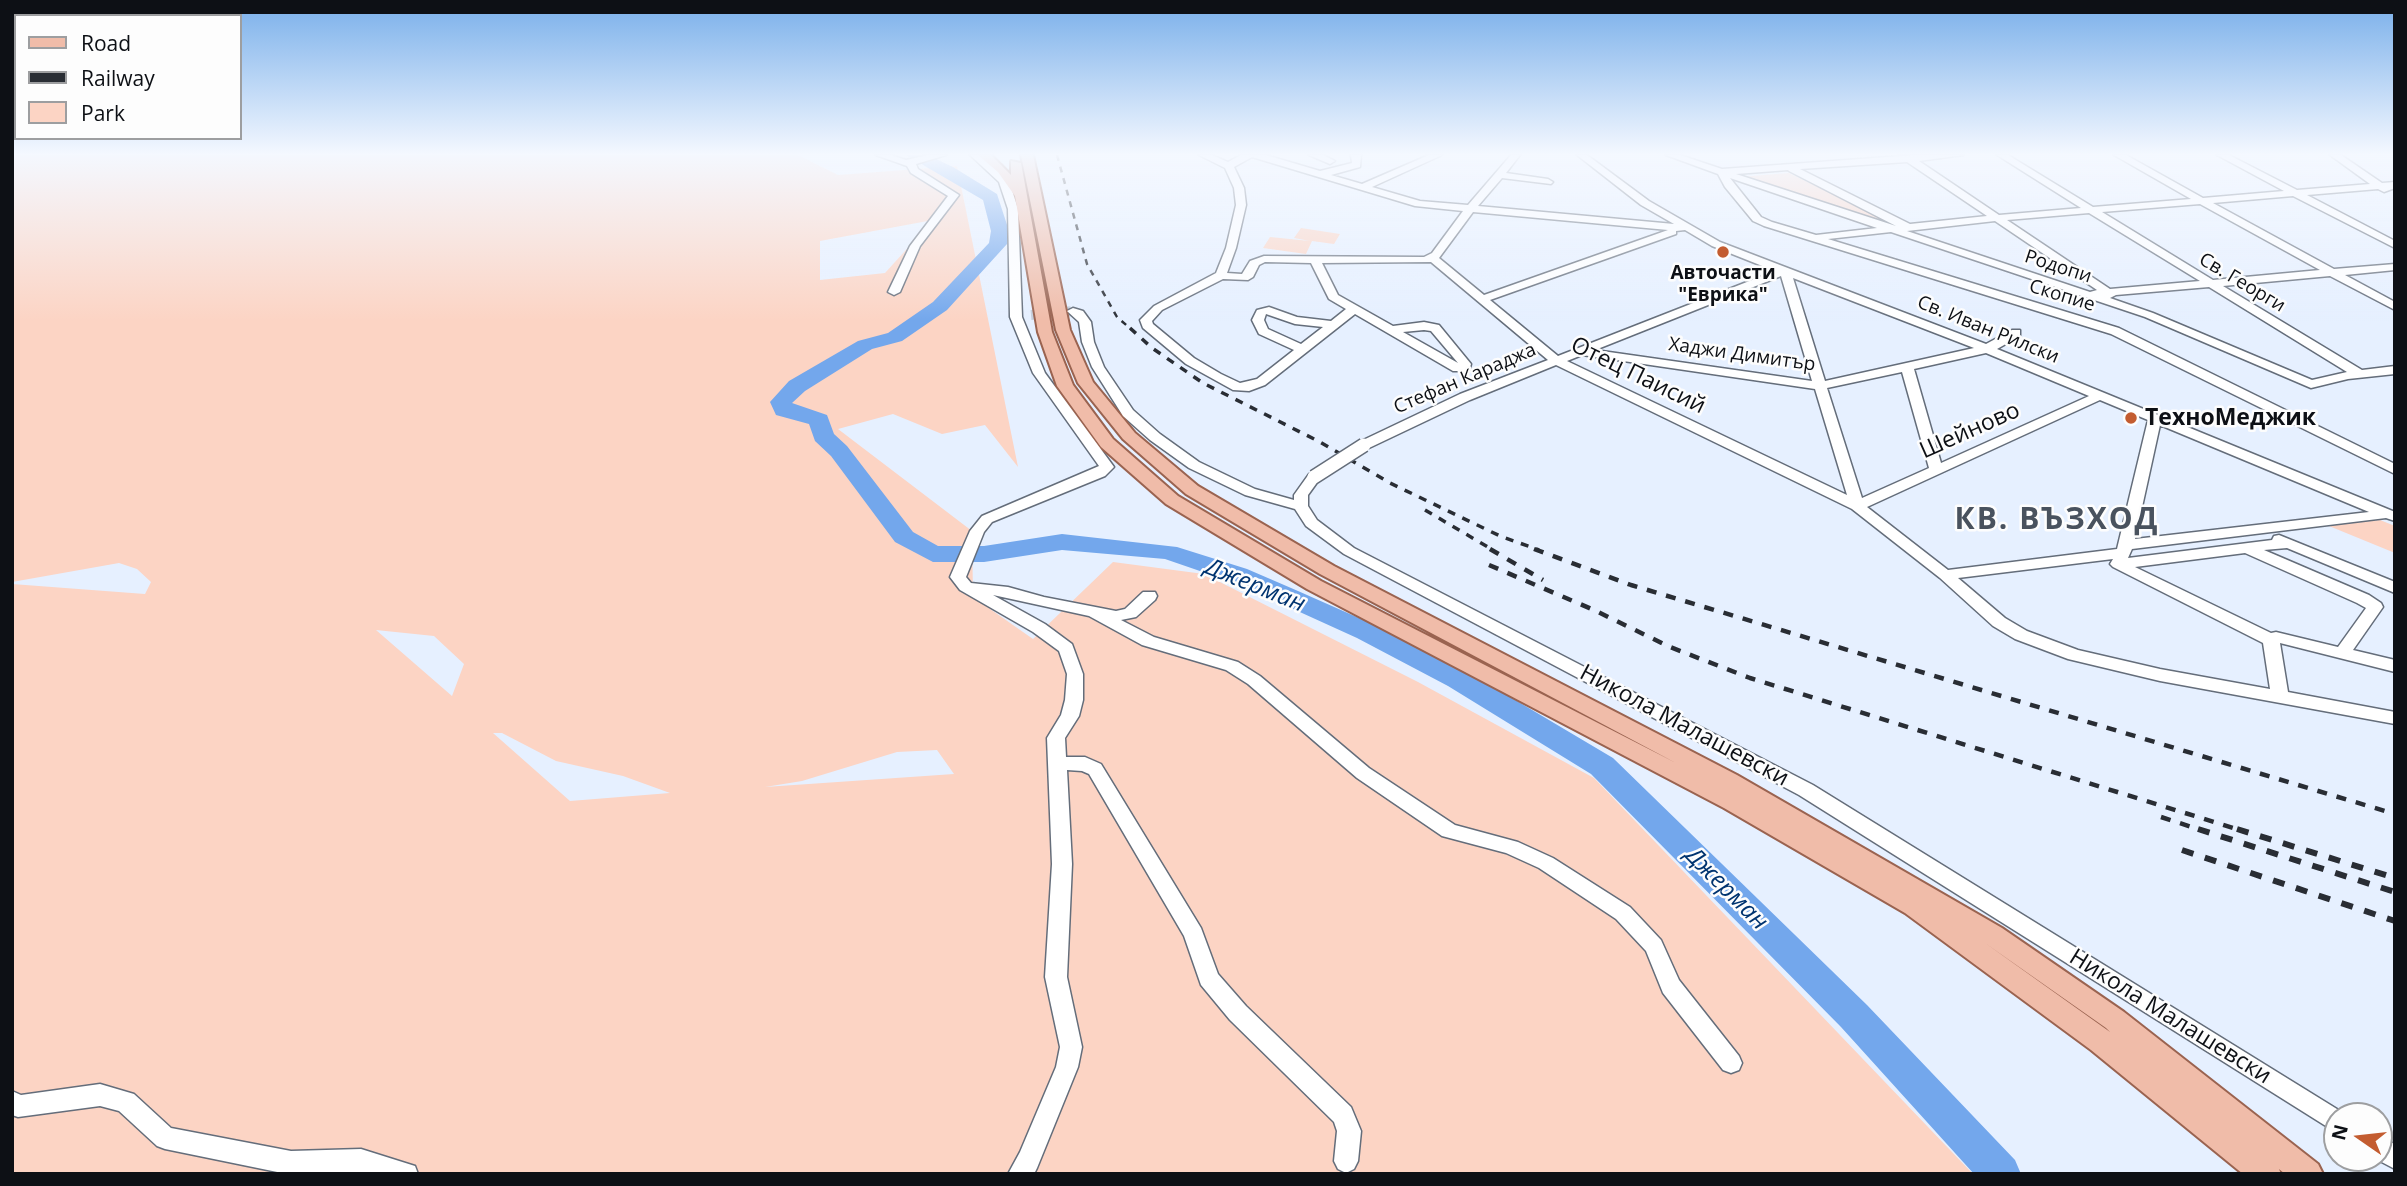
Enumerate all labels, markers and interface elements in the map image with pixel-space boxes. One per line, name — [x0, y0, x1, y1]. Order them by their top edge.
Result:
legend — [14, 14, 242, 140]
text: Road — [81, 29, 131, 57]
text: Railway — [81, 64, 155, 92]
text: Park — [81, 99, 125, 127]
marker: Авточасти "Еврика" — [1715, 244, 1731, 260]
street label: Родопи — [2022, 245, 2094, 289]
street label: Св. Георги — [2195, 248, 2289, 318]
place label: Авточасти "Еврика" — [1670, 263, 1776, 307]
street label: Скопие — [2026, 275, 2098, 317]
street label: Св. Иван Рилски — [1914, 291, 2062, 369]
street label: Отец Паисий — [1566, 332, 1710, 420]
street label: Хаджи Димитър — [1667, 333, 1817, 377]
street label: Стефан Караджа — [1390, 339, 1540, 419]
street label: Шейново — [1916, 397, 2024, 465]
place label: ТехноМеджик — [2145, 404, 2316, 432]
marker: ТехноМеджик — [2123, 410, 2139, 426]
district label: КВ. ВЪЗХОД — [1956, 502, 2158, 538]
water label: Джерман — [1201, 553, 1309, 619]
street label: Никола Малашевски — [1575, 659, 1793, 793]
water label: Джерман — [1679, 842, 1773, 936]
street label: Никола Малашевски — [2064, 944, 2276, 1090]
north arrow — [2323, 1102, 2393, 1172]
text: N — [2325, 1122, 2354, 1143]

